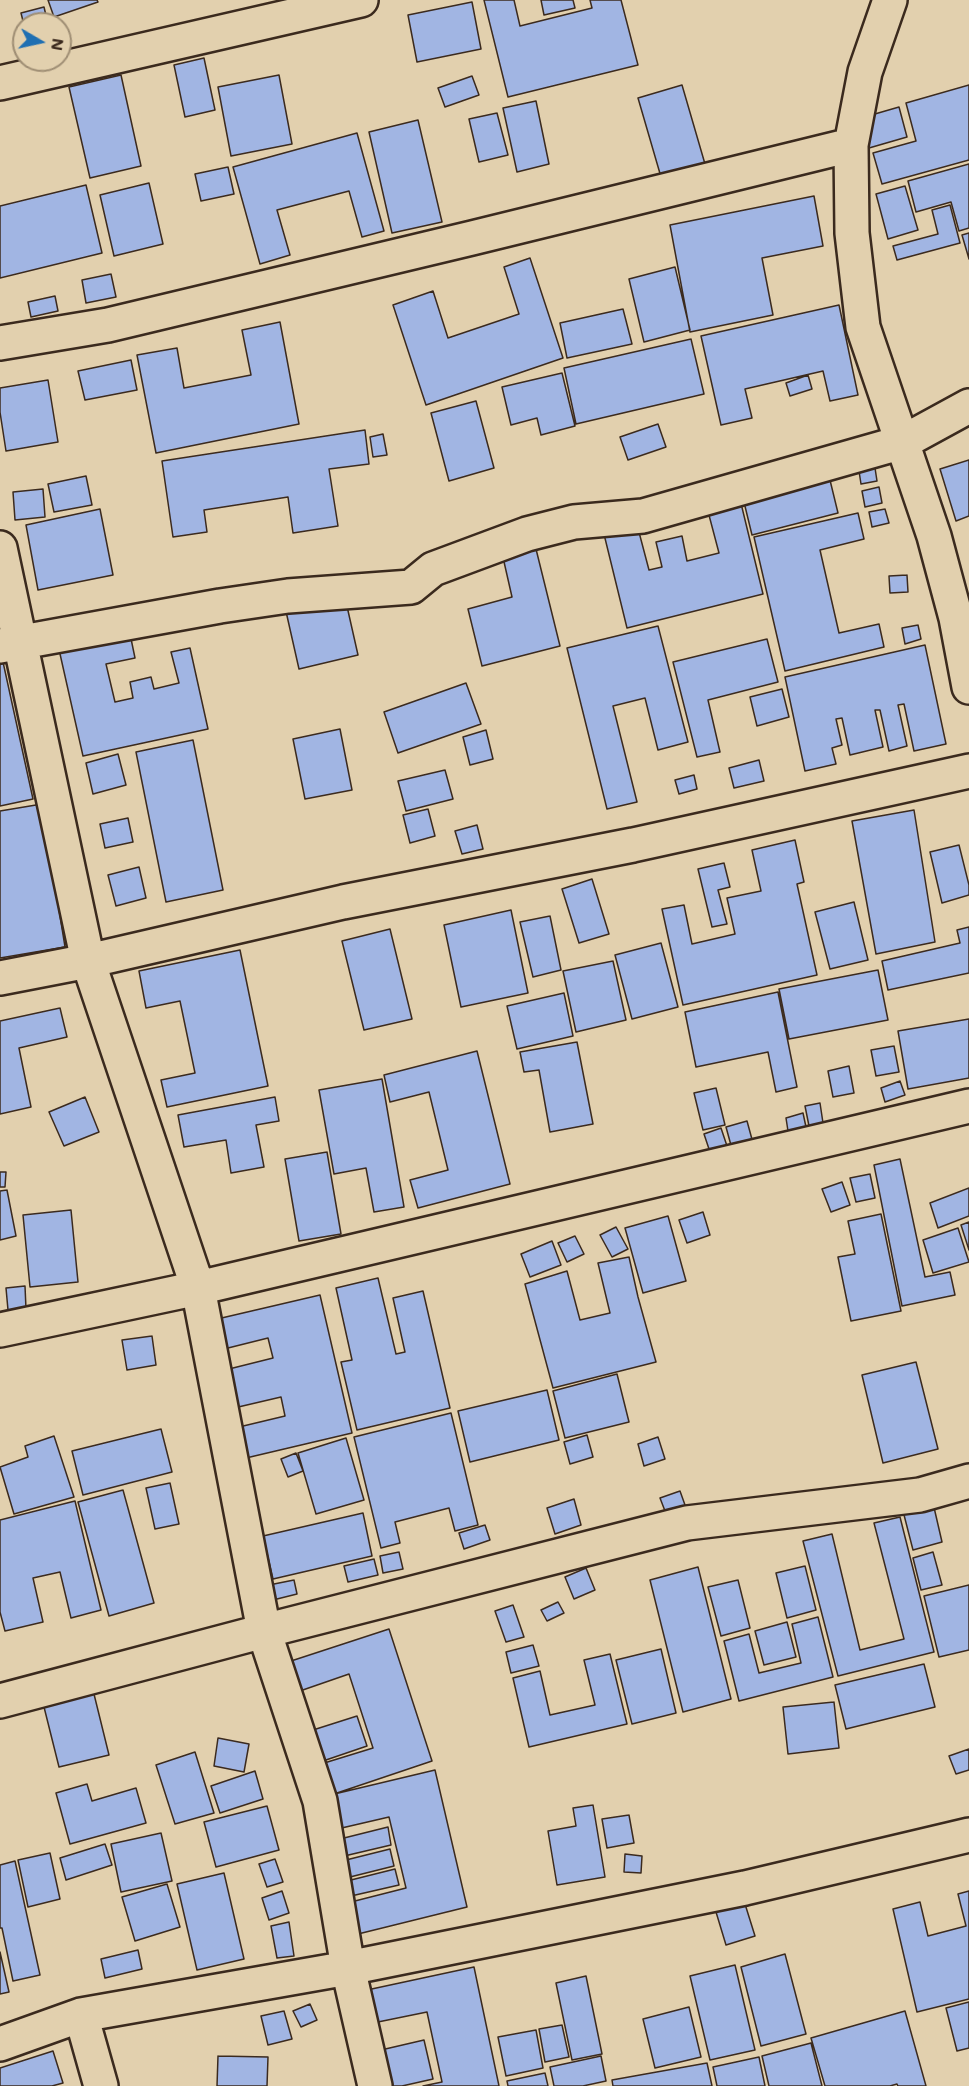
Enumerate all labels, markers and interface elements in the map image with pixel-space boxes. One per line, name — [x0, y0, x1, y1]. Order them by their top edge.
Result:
north arrow — [12, 12, 72, 72]
text: N — [47, 37, 70, 52]

